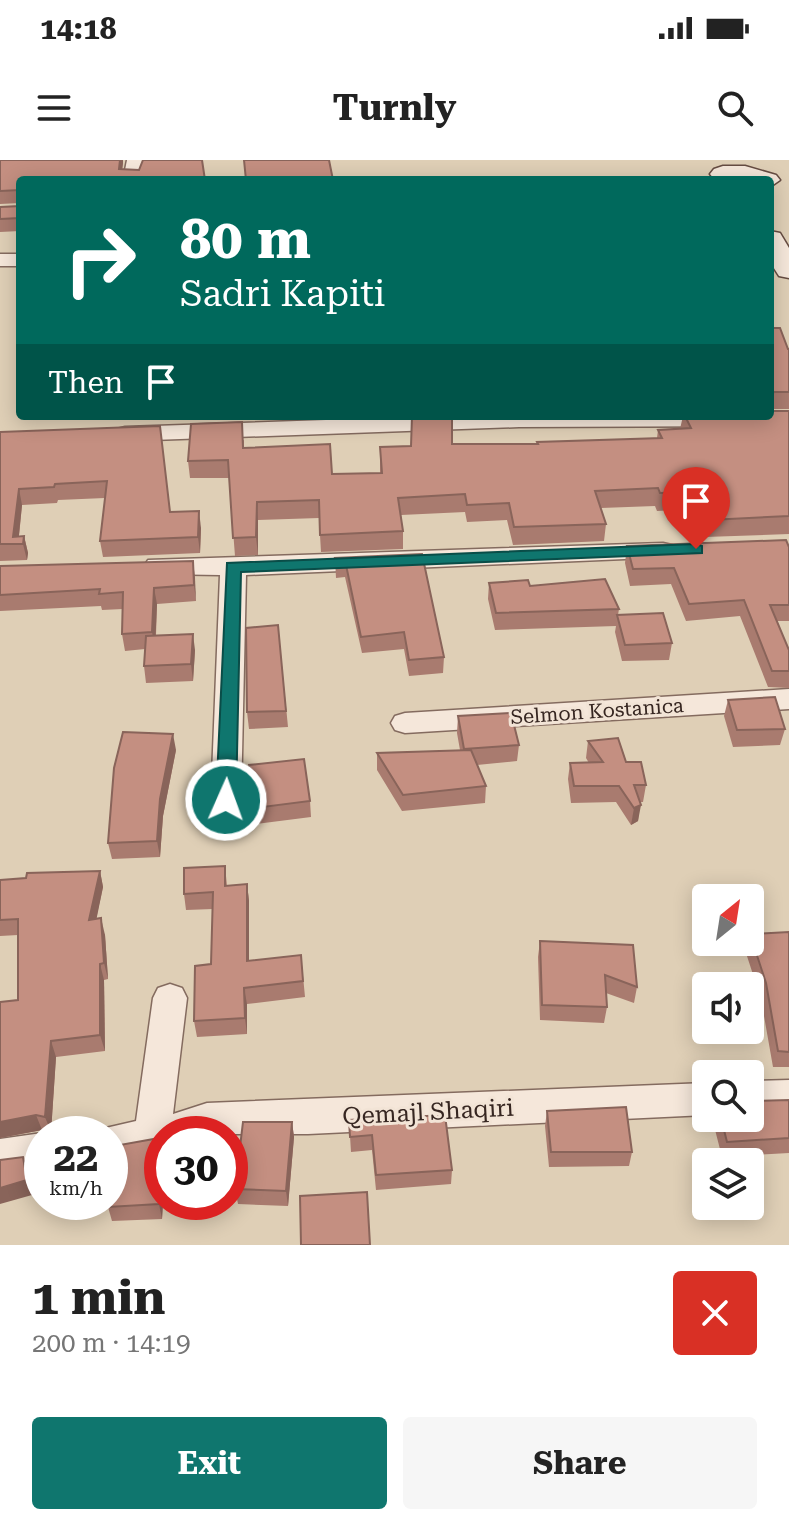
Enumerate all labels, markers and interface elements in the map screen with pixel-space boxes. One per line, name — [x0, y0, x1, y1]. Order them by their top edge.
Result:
text: 14:18 — [40, 11, 117, 46]
icon: menu — [32, 86, 76, 130]
icon: search — [713, 86, 757, 130]
text: Turnly — [333, 87, 456, 129]
text: 80 m — [180, 206, 311, 272]
icon: right — [48, 208, 152, 312]
text: Sadri Kapiti — [180, 273, 385, 315]
icon: arrive — [139, 360, 183, 404]
text: Then — [48, 365, 123, 400]
pin — [662, 467, 730, 549]
icon: arrive — [674, 479, 718, 523]
street label: Selmon Kostanica — [510, 693, 685, 729]
position arrow — [184, 758, 268, 842]
north arrow — [692, 884, 764, 956]
map controls — [692, 884, 764, 1220]
button: sound — [692, 972, 764, 1044]
button: search — [692, 1060, 764, 1132]
street label: Qemajl Shaqiri — [342, 1094, 515, 1130]
speed limit sign: 30 — [144, 1116, 248, 1220]
text: 22 — [54, 1134, 98, 1181]
button: layers — [692, 1148, 764, 1220]
text: km/h — [49, 1176, 103, 1200]
text: 1 min — [32, 1270, 165, 1326]
button: close — [673, 1271, 757, 1355]
text: 200 m · 14:19 — [32, 1328, 191, 1358]
button: Exit — [32, 1417, 387, 1509]
button: Share — [403, 1417, 757, 1509]

